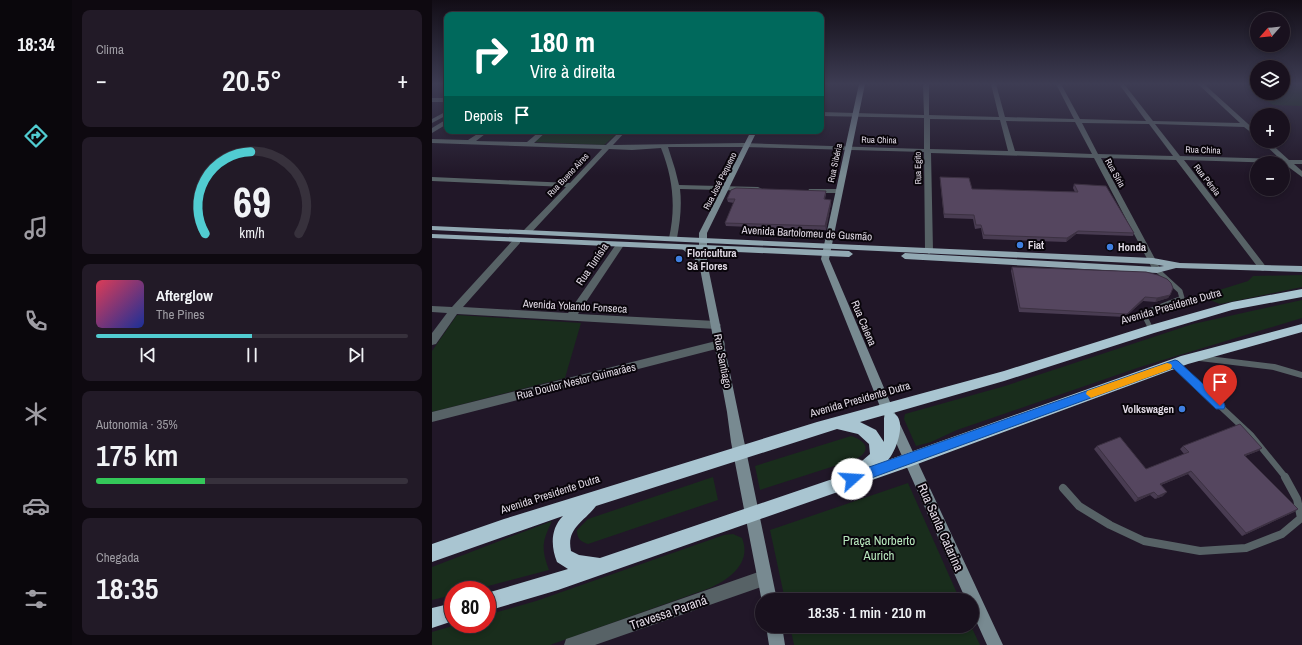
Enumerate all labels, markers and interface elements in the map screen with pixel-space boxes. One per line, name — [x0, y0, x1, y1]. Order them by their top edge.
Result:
north arrow — [1250, 12, 1290, 52]
map controls — [1250, 12, 1290, 196]
text: 180 m — [530, 23, 595, 61]
icon: right — [464, 28, 516, 80]
text: 18:34 — [17, 32, 55, 57]
text: Clima — [96, 41, 124, 58]
text: Vire à direita — [530, 59, 615, 84]
text: 20.5° — [222, 60, 282, 100]
button: layers — [1250, 60, 1290, 100]
text: − — [96, 65, 107, 95]
text: + — [397, 65, 408, 95]
icon: arrive — [511, 104, 533, 126]
text: Depois — [464, 105, 503, 126]
button: + — [1250, 108, 1290, 148]
icon: directions — [22, 122, 50, 150]
street label: Rua China — [861, 134, 897, 146]
street label: Rua Sibéria — [825, 142, 845, 184]
street label: Rua China — [1185, 143, 1221, 157]
street label: Rua Bueno Aires — [545, 150, 592, 200]
street label: Rua José Pequeno — [700, 150, 740, 212]
street label: Rua Egito — [912, 151, 924, 185]
street label: Rua Síria — [1102, 156, 1128, 190]
button: − — [1250, 156, 1290, 196]
street label: Rua Pérsia — [1191, 162, 1223, 198]
text: 69 — [233, 173, 271, 229]
icon: music — [22, 214, 50, 242]
text: km/h — [239, 222, 265, 241]
street label: Avenida Bartolomeu de Gusmão — [740, 223, 873, 243]
place label: Fiat — [1028, 238, 1044, 252]
street label: Rua Tunísia — [573, 240, 611, 288]
marker: Fiat — [1015, 240, 1025, 250]
place label: Honda — [1118, 240, 1146, 254]
marker: Honda — [1105, 242, 1115, 252]
place label: Floricultura Sá Flores — [687, 246, 737, 273]
marker: Floricultura Sá Flores — [674, 254, 684, 264]
text: Afterglow — [156, 285, 213, 306]
street label: Avenida Presidente Dutra — [1118, 285, 1223, 327]
street label: Avenida Yolando Fonseca — [522, 296, 627, 316]
street label: Rua Caiena — [848, 298, 880, 348]
text: The Pines — [156, 306, 205, 323]
icon: phone — [22, 307, 50, 335]
street label: Rua Santiago — [711, 333, 735, 389]
icon: previous — [137, 344, 159, 366]
icon: pause — [241, 344, 263, 366]
icon: next — [345, 344, 367, 366]
street label: Rua Doutor Nestor Guimarães — [515, 359, 638, 403]
pin — [1203, 365, 1237, 406]
icon: arrive — [1209, 371, 1231, 393]
street label: Avenida Presidente Dutra — [807, 378, 912, 420]
icon: climate — [22, 400, 50, 428]
place label: Volkswagen — [1123, 402, 1174, 416]
marker: Volkswagen — [1177, 404, 1187, 414]
text: Autonomia · 35% — [96, 416, 178, 433]
text: 175 km — [96, 435, 178, 475]
position arrow — [831, 458, 873, 500]
street label: Avenida Presidente Dutra — [498, 471, 601, 517]
street label: Rua Santa Catarina — [914, 481, 967, 574]
icon: car — [22, 492, 50, 520]
park label: Praça Norberto Aurich — [843, 532, 915, 564]
text: Chegada — [96, 549, 139, 566]
text: 18:35 — [96, 568, 158, 608]
speed limit sign: 80 — [444, 581, 496, 633]
icon: filters — [22, 585, 50, 613]
street label: Travessa Paraná — [627, 591, 709, 634]
text: 18:35 · 1 min · 210 m — [808, 602, 926, 623]

